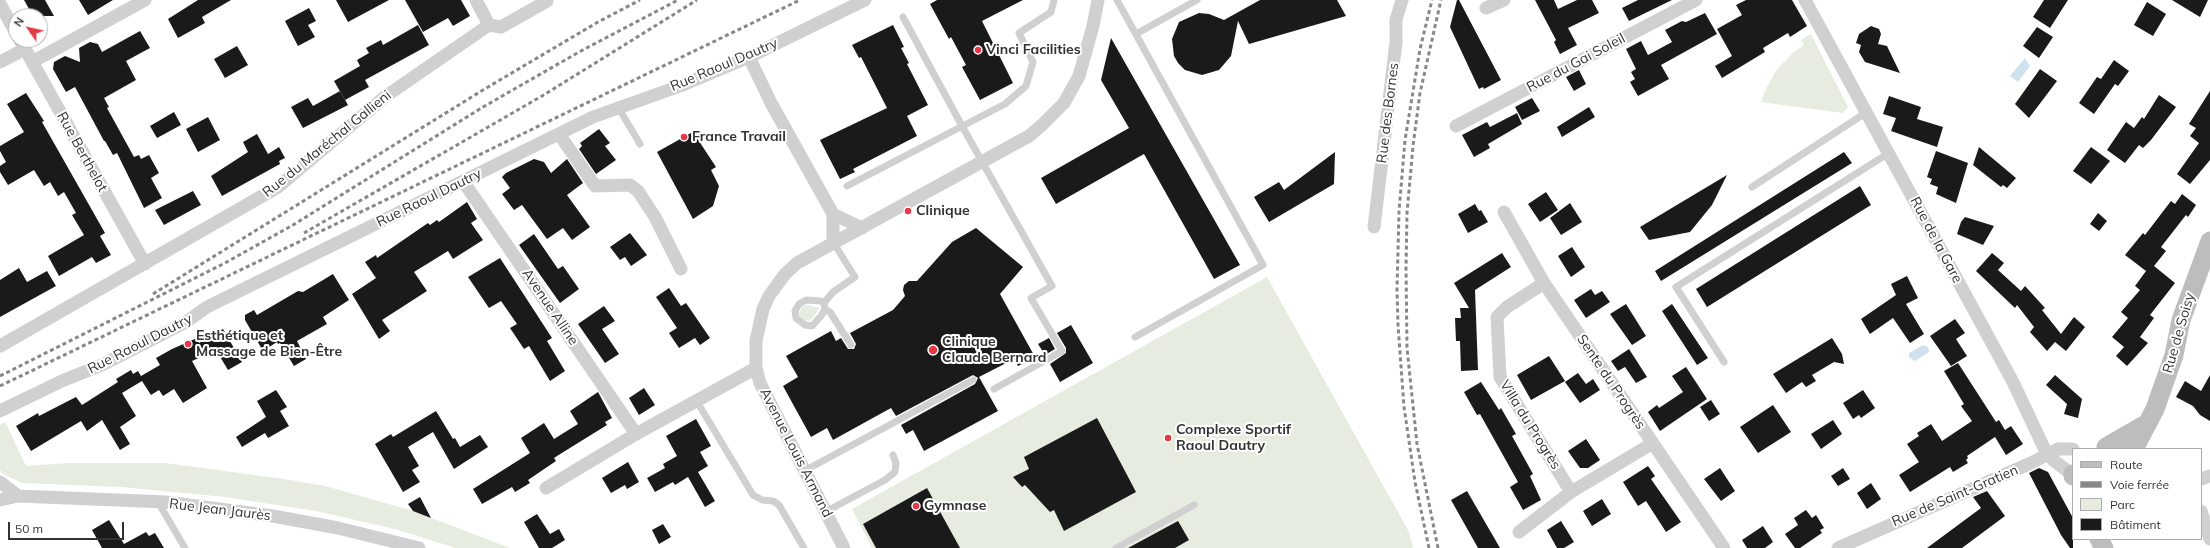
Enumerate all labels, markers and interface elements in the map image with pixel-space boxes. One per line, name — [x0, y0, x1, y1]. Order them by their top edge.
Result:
north arrow — [8, 8, 48, 48]
text: N — [11, 14, 27, 29]
street label: Rue du Gai Soleil — [1524, 30, 1628, 96]
street label: Rue Raoul Dautry — [668, 35, 780, 95]
place label: Vinci Facilities — [986, 42, 1081, 58]
marker: Vinci Facilities — [973, 45, 983, 55]
street label: Rue des Bornes — [1374, 62, 1402, 164]
street label: Rue du Maréchal Gallieni — [259, 87, 395, 201]
street label: Rue Berthelot — [53, 109, 111, 195]
place label: France Travail — [692, 129, 786, 145]
marker: France Travail — [679, 132, 689, 142]
street label: Rue Raoul Dautry — [374, 165, 484, 231]
street label: Rue de la Gare — [1906, 194, 1966, 286]
place label: Clinique — [916, 203, 970, 219]
marker: Clinique — [903, 206, 913, 216]
street label: Avenue Alline — [518, 266, 582, 348]
street label: Rue de Soisy — [2159, 291, 2199, 375]
street label: Rue Raoul Dautry — [85, 310, 195, 378]
place label: Esthétique et Massage de Bien-Être — [196, 328, 342, 360]
street label: Sente du Progrès — [1573, 331, 1649, 433]
place label: Clinique Claude Bernard — [942, 334, 1046, 366]
marker: Esthétique et Massage de Bien-Être — [183, 339, 193, 349]
marker: Clinique Claude Bernard — [927, 344, 939, 356]
street label: Villa du Progrès — [1496, 377, 1564, 473]
street label: Avenue Louis Armand — [756, 386, 836, 520]
place label: Complexe Sportif Raoul Dautry — [1176, 422, 1291, 454]
marker: Complexe Sportif Raoul Dautry — [1163, 433, 1173, 443]
legend — [2072, 448, 2202, 540]
text: Route — [2110, 457, 2143, 472]
street label: Rue de Saint-Gratien — [1889, 462, 2021, 530]
text: Voie ferrée — [2110, 477, 2169, 492]
street label: Rue Jean Jaurès — [168, 495, 272, 525]
text: Parc — [2110, 497, 2135, 512]
place label: Gymnase — [924, 498, 986, 514]
marker: Gymnase — [911, 501, 921, 511]
scale bar — [10, 514, 126, 540]
text: Bâtiment — [2110, 517, 2161, 532]
text: 50 m — [15, 521, 43, 536]

